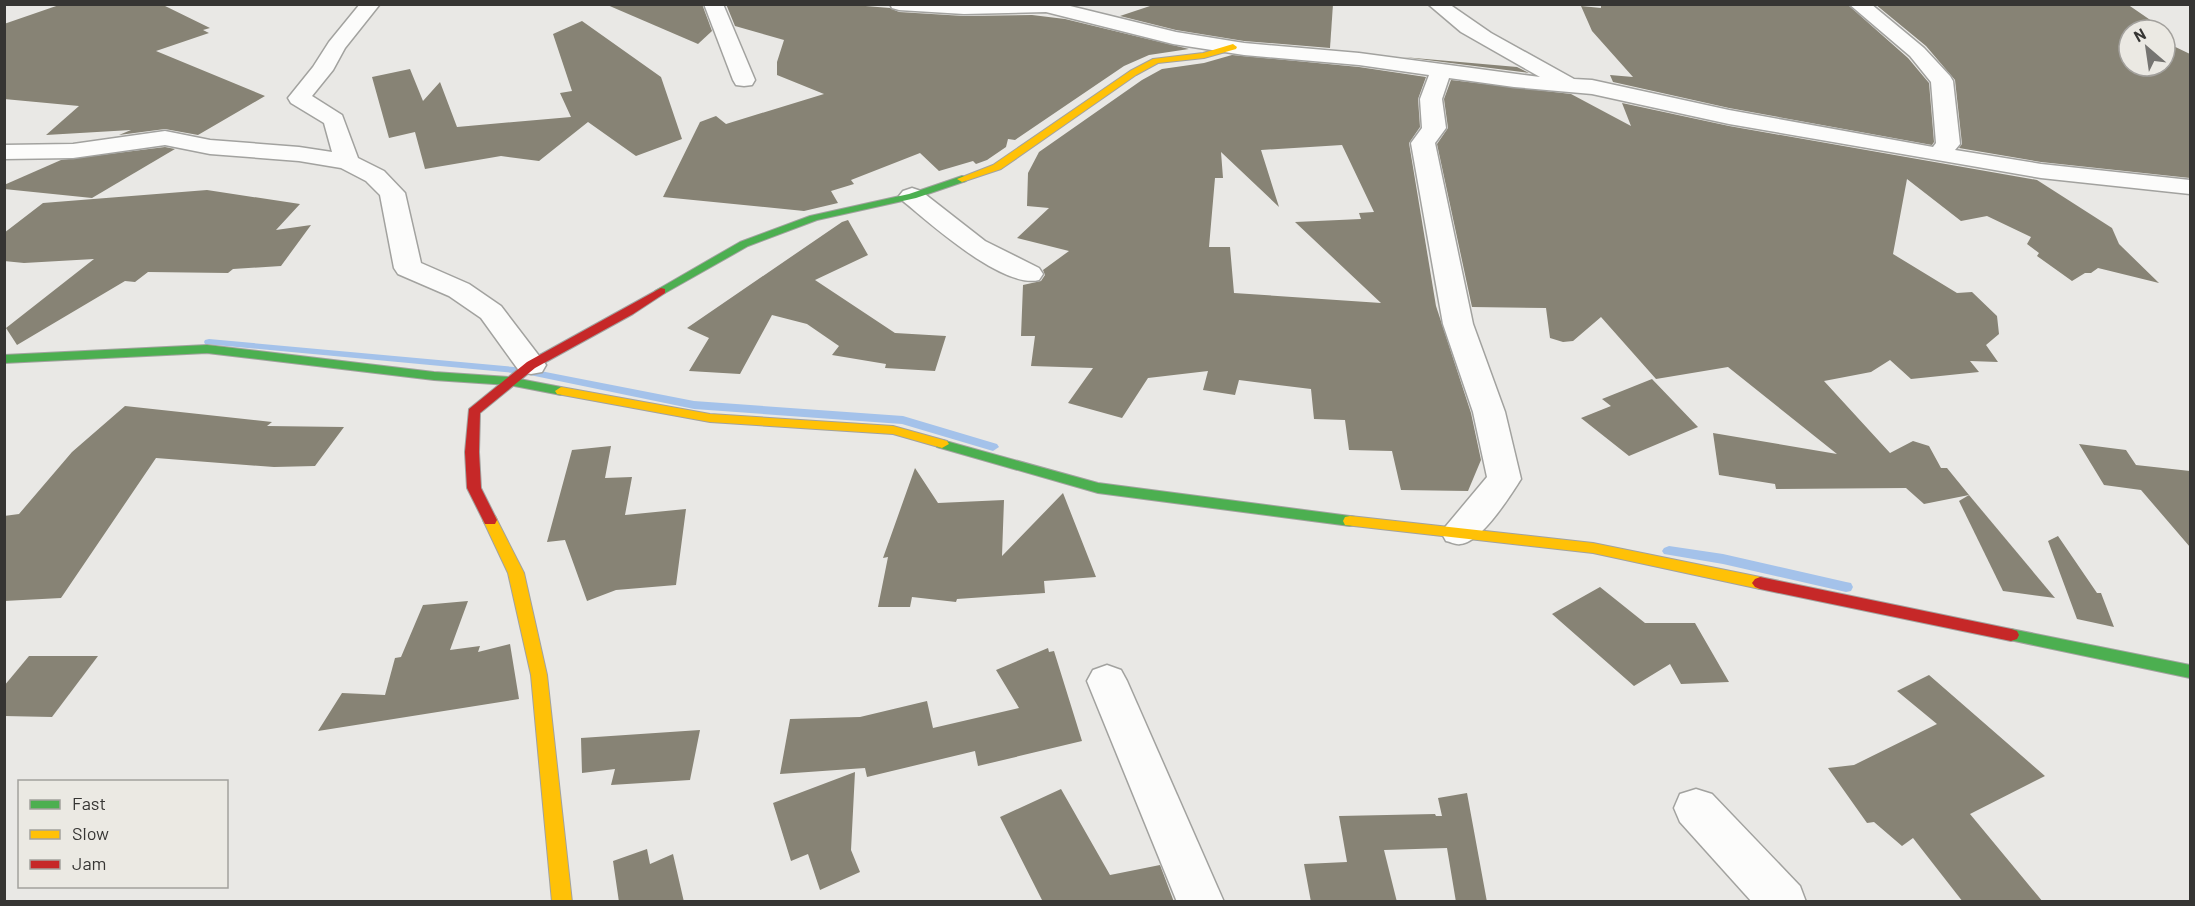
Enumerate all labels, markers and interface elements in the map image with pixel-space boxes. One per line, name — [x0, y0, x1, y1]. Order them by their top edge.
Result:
north arrow — [2117, 18, 2177, 78]
text: N — [2130, 24, 2149, 45]
legend — [18, 780, 228, 888]
text: Fast — [72, 792, 106, 814]
text: Slow — [72, 822, 109, 844]
text: Jam — [72, 852, 106, 874]

